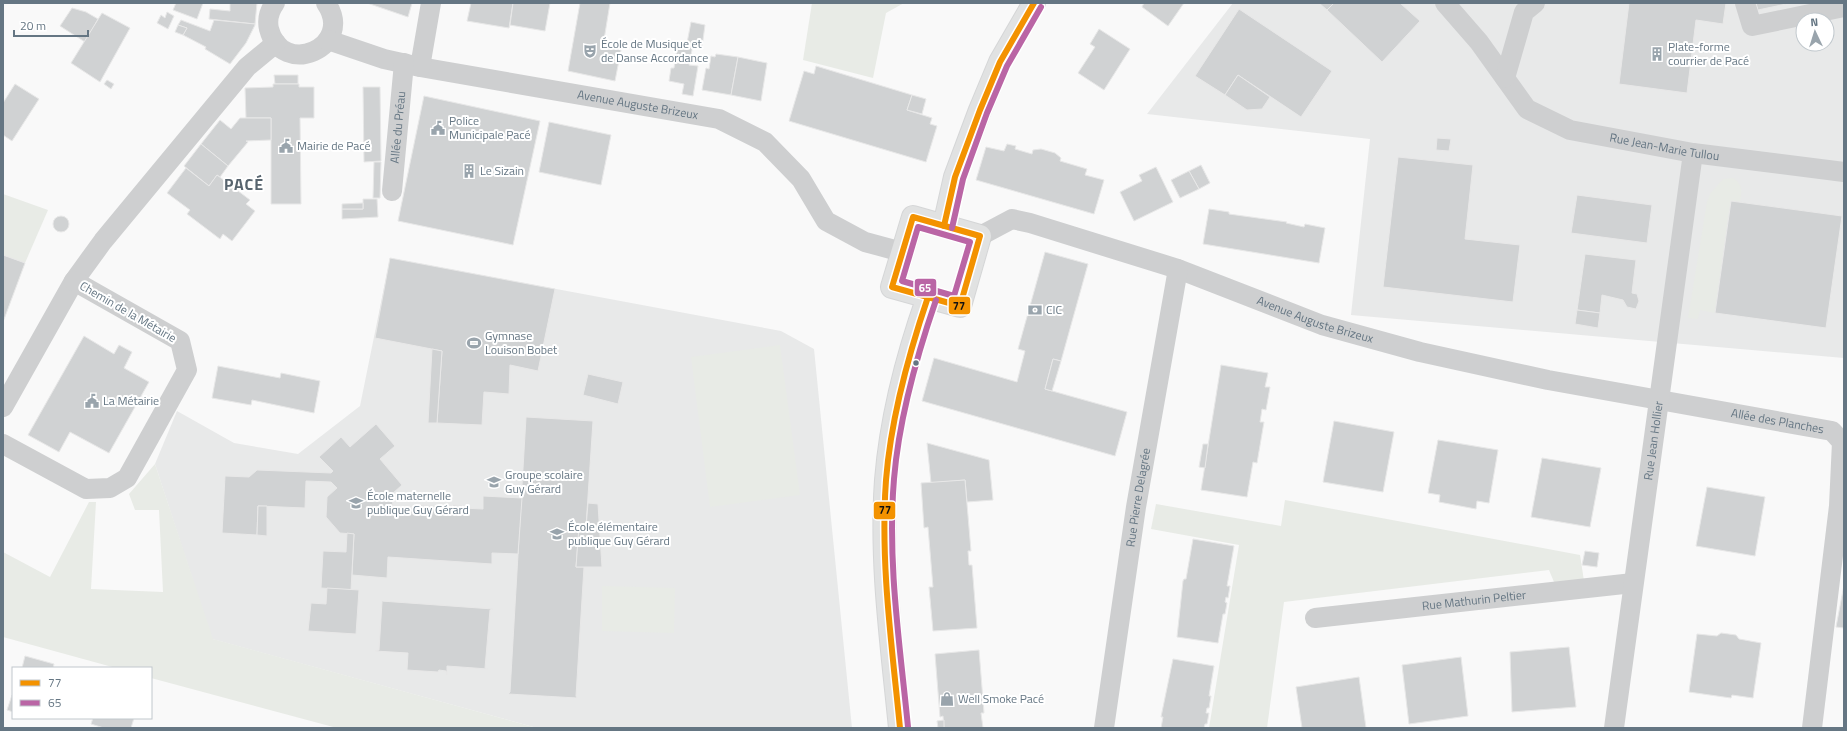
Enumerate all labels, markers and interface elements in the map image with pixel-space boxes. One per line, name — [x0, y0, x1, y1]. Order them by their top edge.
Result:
scale bar — [14, 12, 88, 38]
north arrow — [1795, 12, 1835, 52]
text: N — [1810, 14, 1819, 30]
text: 20 m — [20, 16, 46, 35]
place label: École de Musique et de Danse Accordance — [601, 34, 708, 67]
place label: Plate-forme courrier de Pacé — [1668, 37, 1749, 70]
theatre icon: École de Musique et de Danse Accordance — [582, 43, 598, 59]
building icon: Plate-forme courrier de Pacé — [1649, 46, 1665, 62]
street label: Avenue Auguste Brizeux — [576, 85, 700, 124]
street label: Allée du Préau — [385, 90, 410, 164]
place label: Police Municipale Pacé — [449, 111, 530, 144]
public building icon: Police Municipale Pacé — [430, 120, 446, 136]
street label: Rue Jean-Marie Tullou — [1608, 128, 1720, 165]
place label: Mairie de Pacé — [297, 136, 371, 155]
public building icon: Mairie de Pacé — [278, 138, 294, 154]
place label: Le Sizain — [480, 161, 524, 180]
building icon: Le Sizain — [461, 163, 477, 179]
district label: PACÉ — [224, 172, 264, 196]
street label: Chemin de la Métairie — [76, 276, 180, 347]
line badge: 65 — [914, 278, 937, 297]
text: 65 — [919, 280, 931, 296]
street label: Avenue Auguste Brizeux — [1254, 291, 1376, 348]
line badge: 77 — [948, 296, 971, 315]
text: 77 — [953, 298, 965, 314]
place label: CIC — [1046, 300, 1062, 319]
bank icon: CIC — [1027, 302, 1043, 318]
place label: Gymnase Louison Bobet — [485, 326, 558, 359]
sports icon: Gymnase Louison Bobet — [466, 335, 482, 351]
unlabelled marker — [911, 358, 921, 368]
place label: La Métairie — [103, 391, 159, 410]
public building icon: La Métairie — [84, 393, 100, 409]
street label: Rue Jean Hollier — [1638, 400, 1668, 481]
street label: Allée des Planches — [1730, 403, 1826, 438]
street label: Rue Pierre Delagrée — [1120, 446, 1155, 548]
place label: Groupe scolaire Guy Gérard — [505, 465, 583, 498]
school or university icon: Groupe scolaire Guy Gérard — [486, 474, 502, 490]
place label: École maternelle publique Guy Gérard — [367, 486, 469, 519]
school or university icon: École maternelle publique Guy Gérard — [348, 495, 364, 511]
line badge: 77 — [873, 501, 896, 520]
text: 77 — [879, 502, 891, 518]
place label: École élémentaire publique Guy Gérard — [568, 517, 670, 550]
school or university icon: École élémentaire publique Guy Gérard — [549, 526, 565, 542]
street label: Rue Mathurin Peltier — [1421, 585, 1527, 615]
legend — [12, 667, 152, 719]
text: 77 — [48, 673, 61, 692]
place label: Well Smoke Pacé — [958, 689, 1044, 708]
shop icon: Well Smoke Pacé — [939, 691, 955, 707]
text: 65 — [48, 693, 62, 712]

